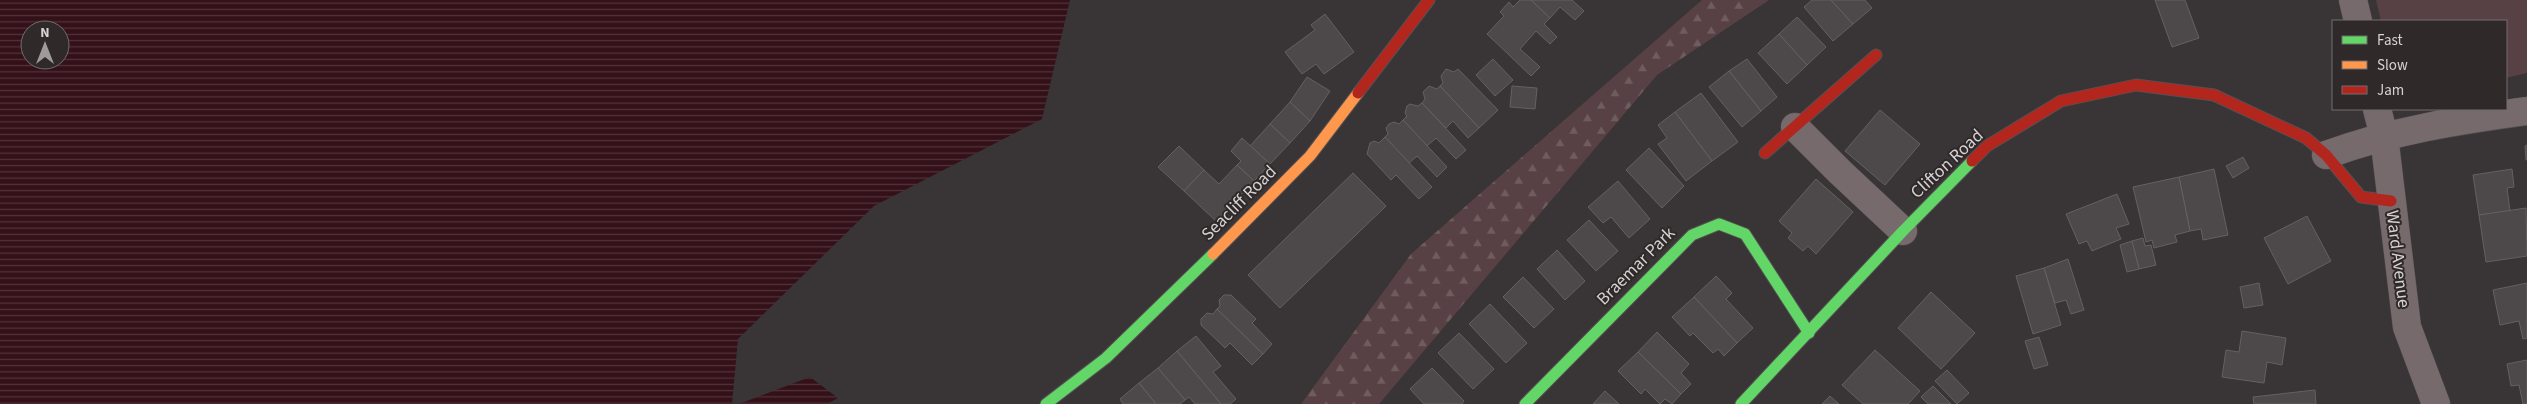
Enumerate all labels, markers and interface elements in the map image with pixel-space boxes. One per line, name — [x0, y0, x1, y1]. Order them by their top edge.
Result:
north arrow — [20, 20, 70, 70]
legend — [2332, 20, 2507, 110]
text: N — [40, 23, 50, 43]
text: Fast — [2377, 30, 2403, 51]
text: Slow — [2377, 55, 2408, 76]
text: Jam — [2377, 80, 2404, 101]
street label: Clifton Road — [1905, 124, 1989, 204]
street label: Seacliff Road — [1196, 160, 1282, 246]
street label: Ward Avenue — [2380, 209, 2416, 309]
street label: Braemar Park — [1591, 221, 1681, 311]

